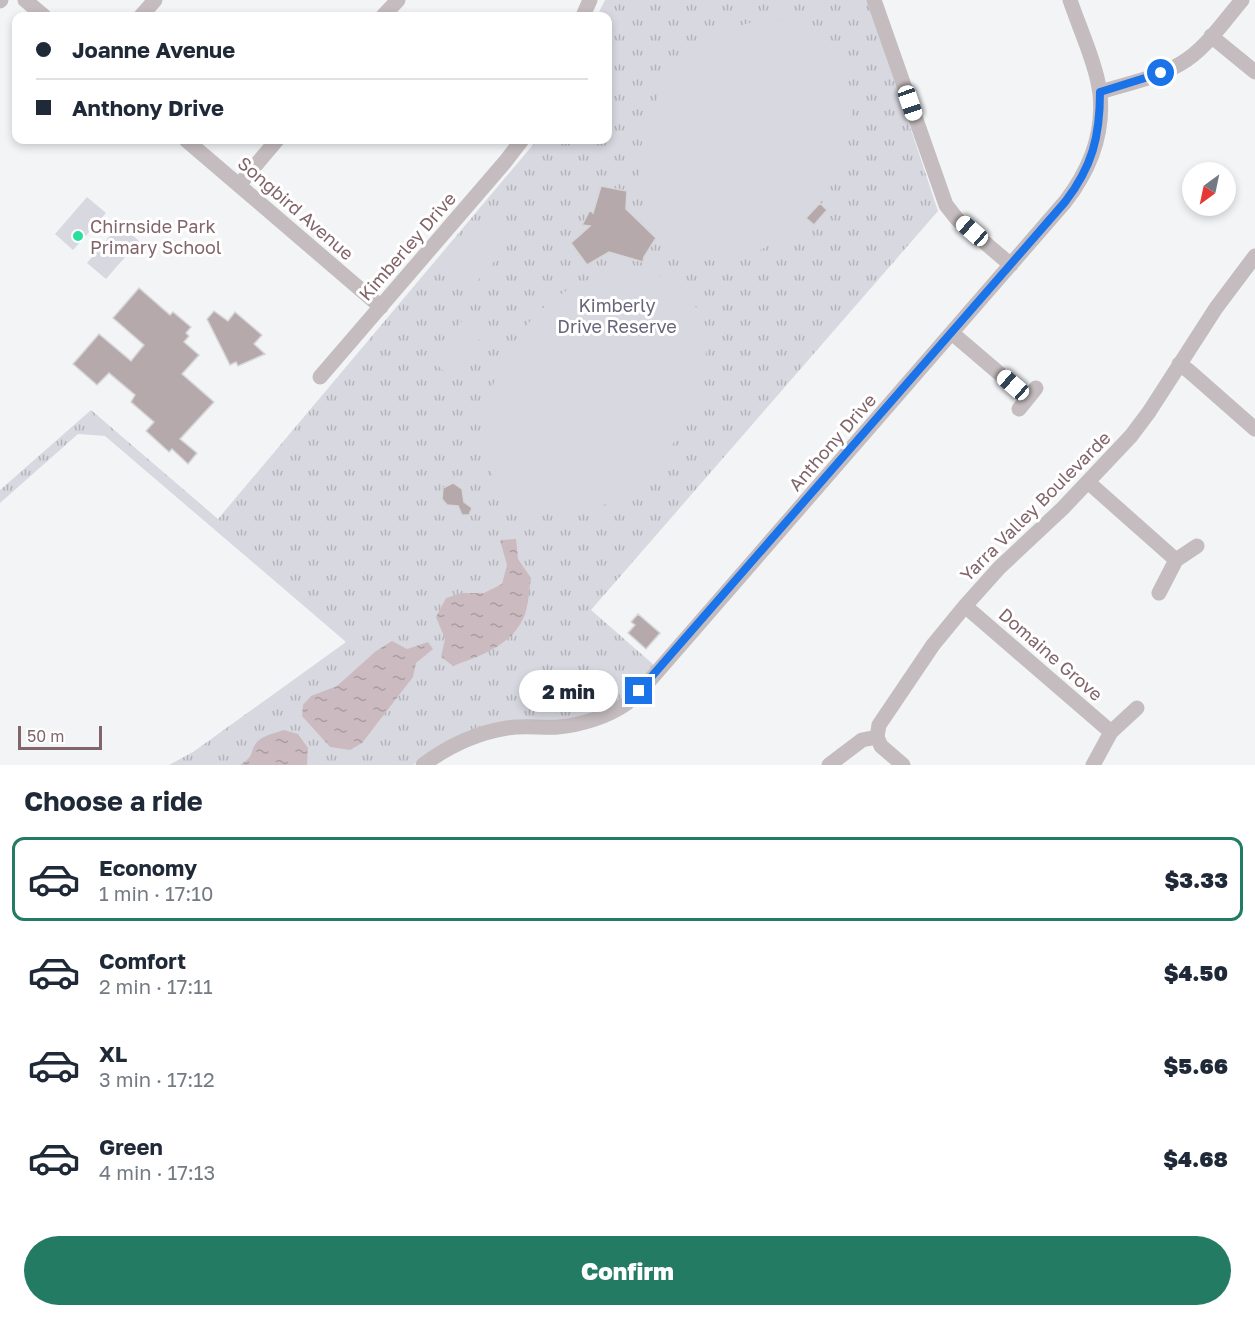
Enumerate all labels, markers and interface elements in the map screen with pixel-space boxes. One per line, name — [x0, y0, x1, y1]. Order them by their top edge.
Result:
text: Joanne Avenue — [72, 36, 235, 63]
route start — [1147, 59, 1174, 86]
car — [896, 83, 924, 123]
text: Anthony Drive — [72, 94, 224, 121]
street label: Songbird Avenue — [234, 152, 358, 264]
north arrow — [1182, 162, 1236, 216]
map controls — [1182, 162, 1236, 216]
street label: Kimberley Drive — [354, 187, 460, 305]
car — [953, 212, 991, 250]
place label: Chirnside Park Primary School — [90, 215, 222, 258]
marker: Chirnside Park Primary School — [71, 229, 85, 243]
park label: Kimberly Drive Reserve — [557, 294, 677, 337]
car — [994, 366, 1032, 404]
street label: Anthony Drive — [784, 389, 880, 495]
street label: Yarra Valley Boulevarde — [955, 426, 1115, 586]
street label: Domaine Grove — [995, 603, 1107, 705]
callout: 2 min — [519, 670, 618, 712]
route end — [625, 677, 652, 704]
text: 2 min — [542, 679, 595, 703]
scale bar — [18, 723, 102, 750]
text: 50 m — [27, 726, 64, 746]
text: Choose a ride — [24, 785, 203, 817]
icon: car — [27, 852, 81, 906]
text: Economy — [99, 854, 197, 881]
text: $3.33 — [1164, 866, 1228, 893]
text: 1 min · 17:10 — [99, 881, 213, 905]
icon: car — [27, 945, 81, 999]
text: Comfort — [99, 947, 186, 974]
text: $4.50 — [1164, 959, 1228, 986]
text: 2 min · 17:11 — [99, 974, 213, 998]
icon: car — [27, 1038, 81, 1092]
text: XL — [99, 1040, 127, 1067]
text: $5.66 — [1164, 1052, 1228, 1079]
text: 3 min · 17:12 — [99, 1067, 215, 1091]
icon: car — [27, 1131, 81, 1185]
text: Green — [99, 1133, 163, 1160]
text: $4.68 — [1163, 1145, 1228, 1172]
text: 4 min · 17:13 — [99, 1160, 215, 1184]
button: Confirm — [24, 1236, 1231, 1305]

